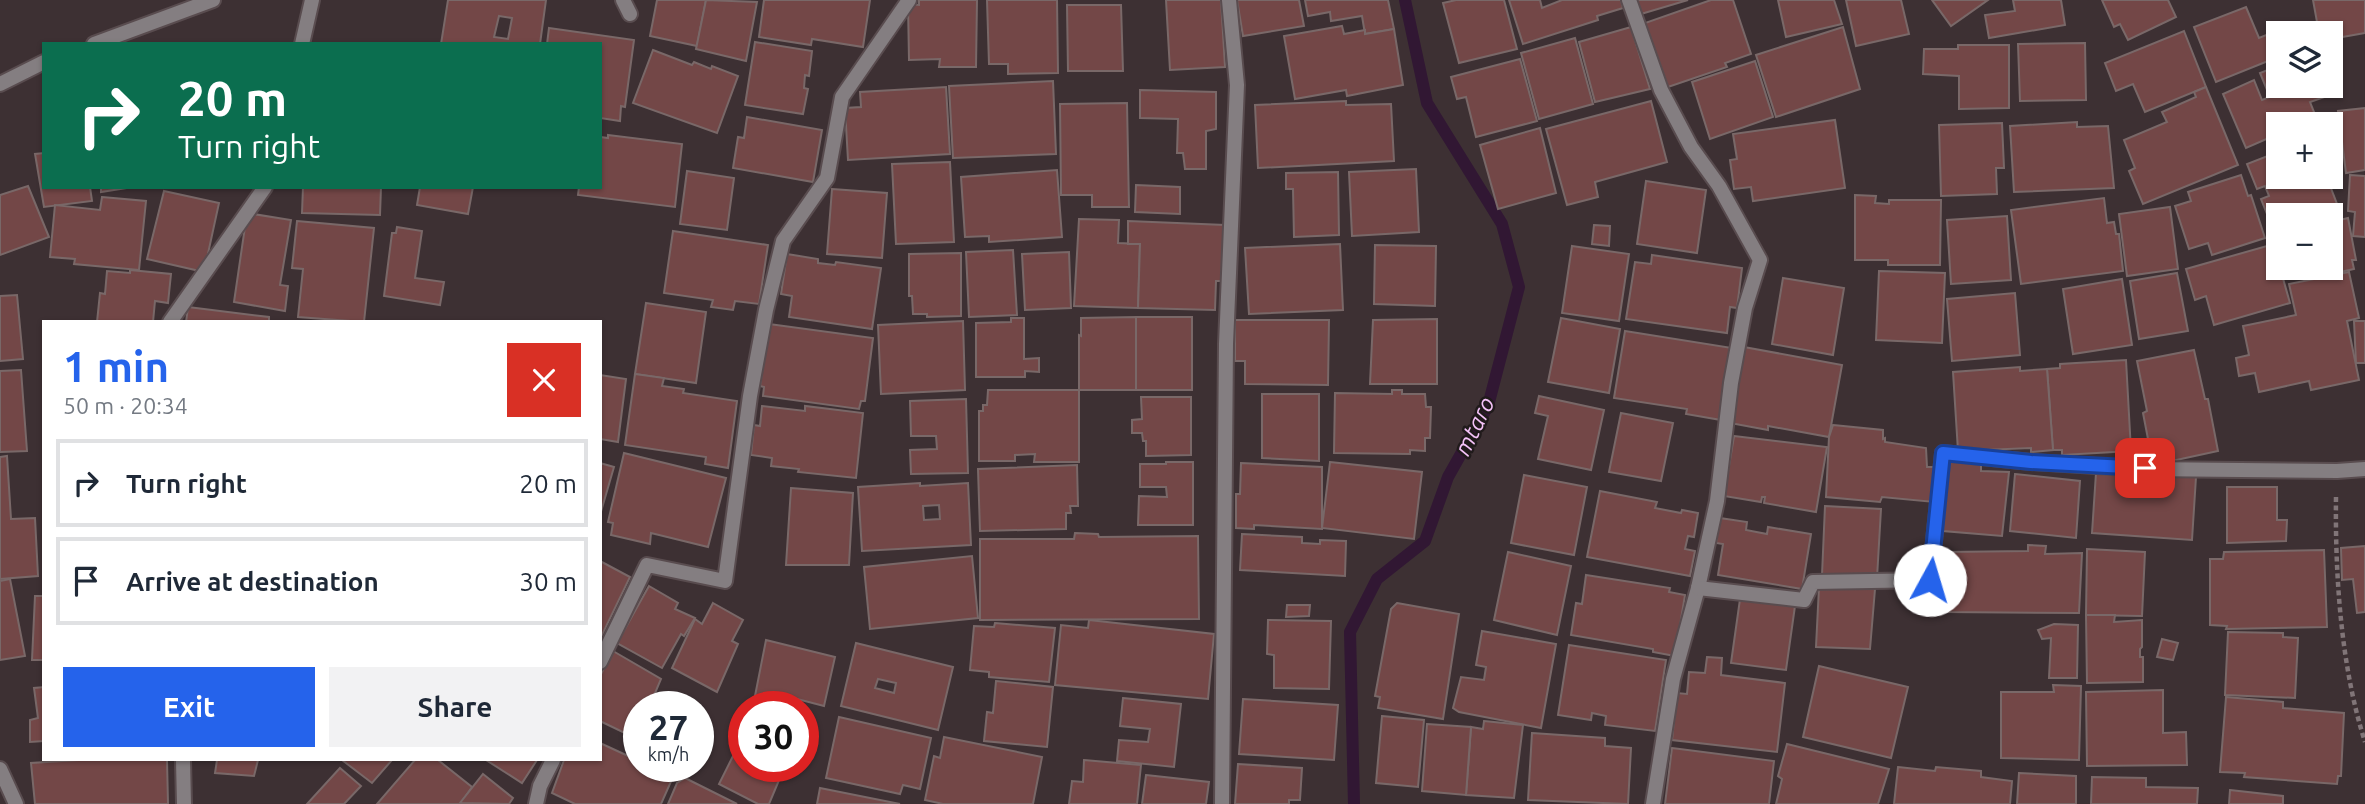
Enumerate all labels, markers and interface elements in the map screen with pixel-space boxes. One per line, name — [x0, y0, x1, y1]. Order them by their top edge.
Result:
map controls — [2266, 21, 2343, 280]
button: layers — [2266, 21, 2343, 98]
icon: right — [63, 70, 154, 161]
text: 20 m — [178, 70, 287, 125]
button: + — [2266, 112, 2343, 189]
text: Turn right — [178, 128, 320, 164]
button: − — [2266, 203, 2343, 280]
text: 1 min — [63, 343, 169, 390]
button: close — [507, 343, 581, 417]
text: 50 m · 20:34 — [63, 393, 188, 418]
water label: mtaro — [1449, 393, 1499, 459]
pin — [2115, 438, 2175, 498]
icon: arrive — [2126, 449, 2164, 487]
icon: right — [67, 464, 105, 502]
text: Turn right — [126, 469, 247, 498]
text: 20 m — [519, 469, 577, 498]
position arrow — [1893, 543, 1967, 617]
icon: arrive — [67, 562, 105, 600]
text: Arrive at destination — [126, 567, 379, 596]
text: 30 m — [519, 567, 577, 596]
button: Exit — [63, 667, 315, 747]
button: Share — [329, 667, 581, 747]
speed limit sign: 30 — [728, 691, 819, 782]
text: 27 — [649, 707, 688, 747]
text: km/h — [648, 744, 689, 764]

